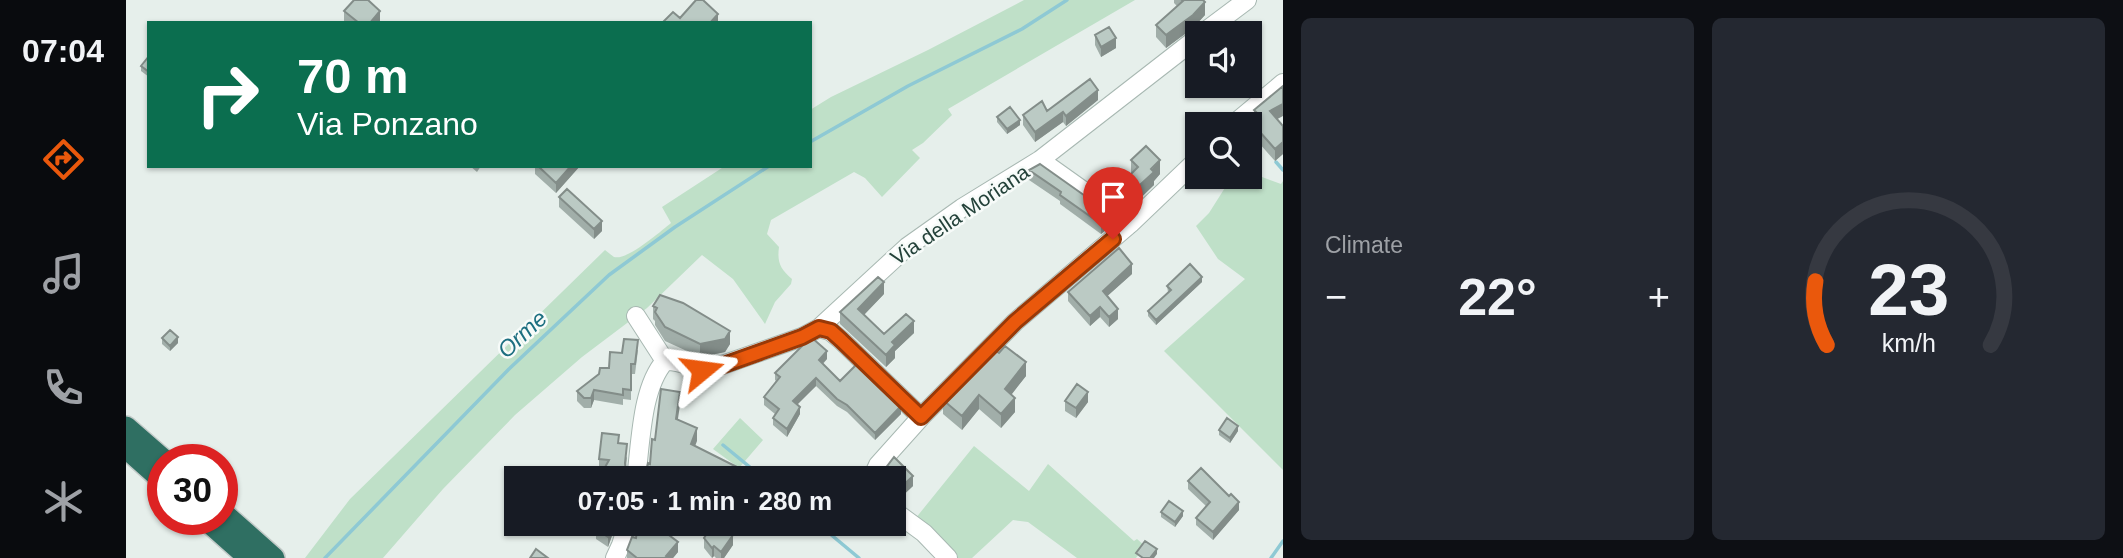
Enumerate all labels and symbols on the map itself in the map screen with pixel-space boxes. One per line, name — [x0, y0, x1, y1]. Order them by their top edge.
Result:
street label: Via della Moriana — [886, 160, 1034, 269]
pin — [1083, 167, 1143, 239]
water label: Orme — [492, 305, 552, 363]
position arrow — [665, 333, 739, 407]
speed limit sign: 30 — [147, 444, 238, 535]

